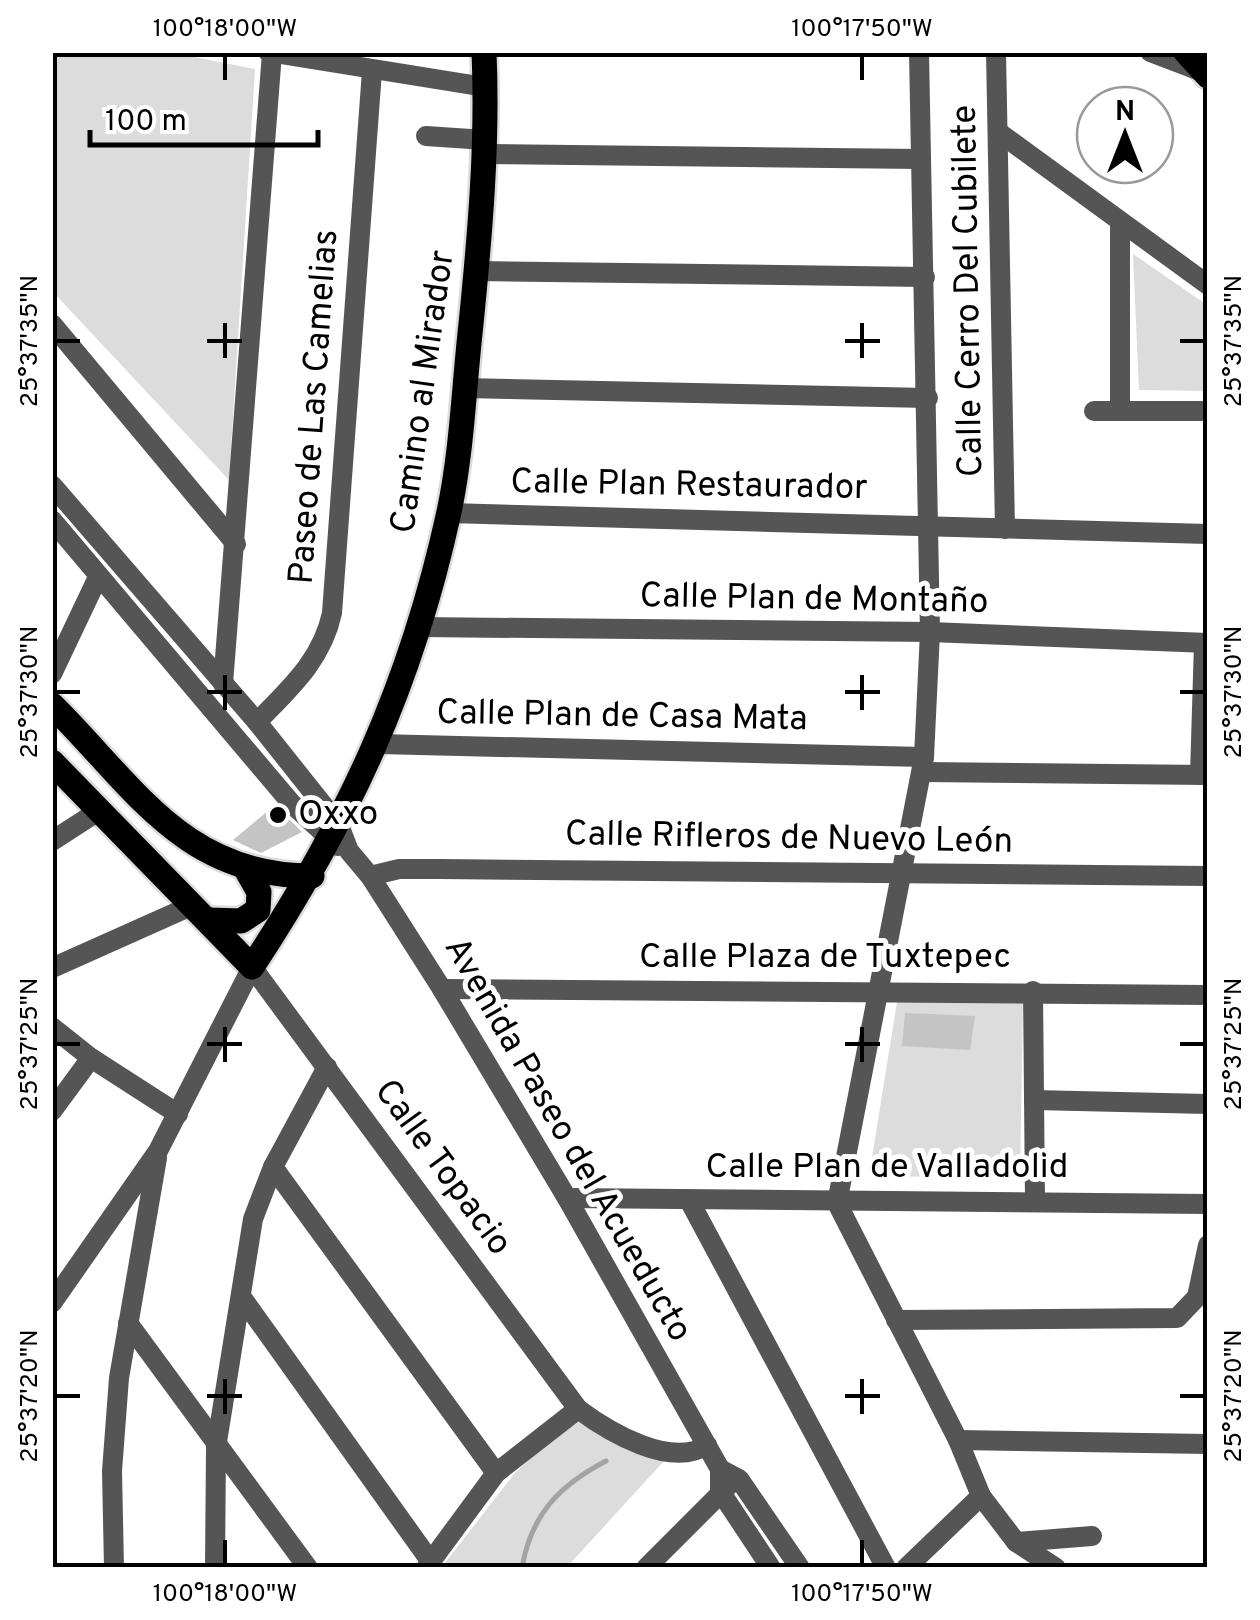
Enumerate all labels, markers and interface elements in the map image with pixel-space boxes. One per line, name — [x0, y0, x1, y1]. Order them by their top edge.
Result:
text: 100°18'00"W — [153, 14, 297, 46]
text: 100°17'50"W — [791, 14, 933, 46]
scale bar — [90, 85, 318, 147]
north arrow — [1075, 85, 1175, 185]
text: N — [1115, 95, 1135, 131]
text: 100 m — [105, 104, 187, 141]
street label: Calle Cerro Del Cubilete — [944, 104, 994, 478]
street label: Paseo de Las Camelias — [281, 228, 349, 586]
street label: Camino al Mirador — [382, 248, 466, 536]
text: 25°37'35"N — [15, 275, 47, 407]
text: 25°37'35"N — [1219, 275, 1251, 407]
street label: Calle Plan Restaurador — [510, 461, 868, 511]
street label: Calle Plan de Montaño — [639, 575, 989, 625]
text: 25°37'30"N — [15, 626, 47, 758]
text: 25°37'30"N — [1219, 626, 1251, 758]
street label: Calle Plan de Casa Mata — [436, 692, 808, 742]
place label: Oxxo — [298, 793, 378, 837]
marker: Oxxo — [267, 804, 289, 826]
street label: Calle Rifleros de Nuevo León — [565, 813, 1013, 865]
street label: Avenida Paseo del Acueducto — [433, 930, 701, 1350]
street label: Calle Plaza de Tuxtepec — [639, 936, 1011, 980]
text: 25°37'25"N — [15, 978, 47, 1110]
text: 25°37'25"N — [1219, 978, 1251, 1110]
street label: Calle Topacio — [363, 1071, 521, 1265]
street label: Calle Plan de Valladolid — [706, 1146, 1068, 1190]
text: 25°37'20"N — [15, 1329, 47, 1463]
text: 25°37'20"N — [1219, 1329, 1251, 1463]
text: 100°18'00"W — [153, 1579, 297, 1611]
text: 100°17'50"W — [791, 1579, 933, 1611]

